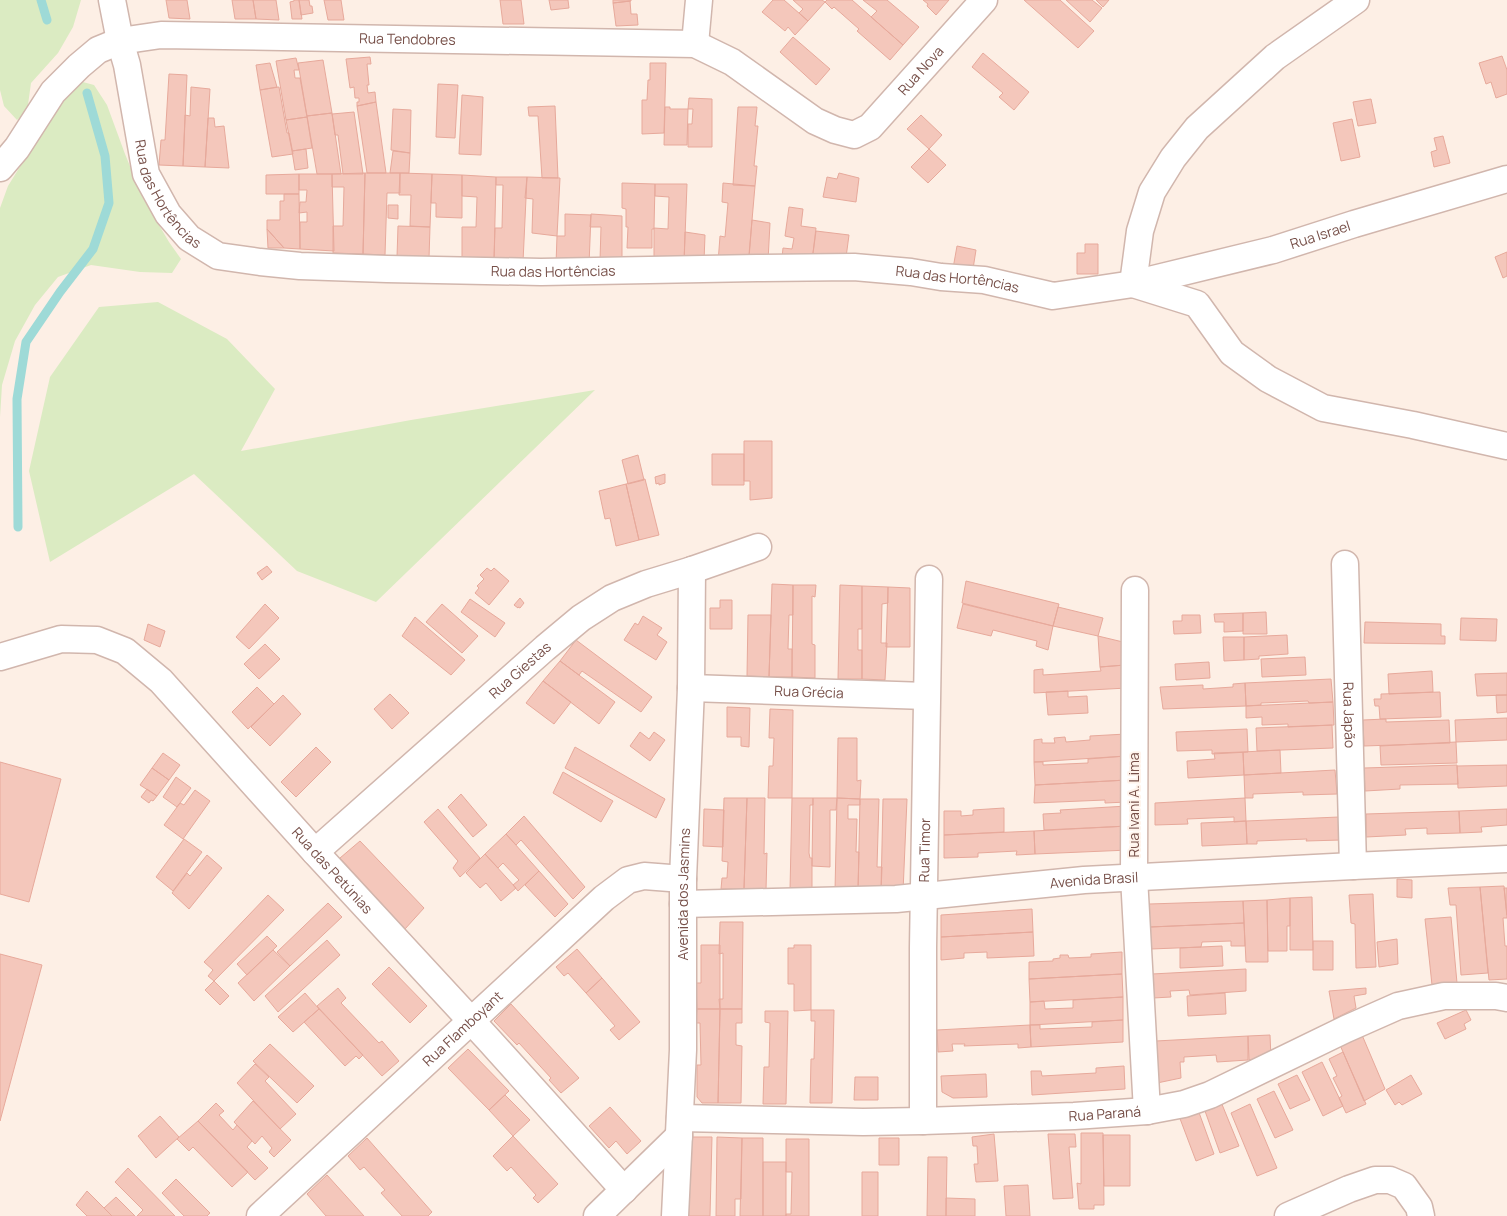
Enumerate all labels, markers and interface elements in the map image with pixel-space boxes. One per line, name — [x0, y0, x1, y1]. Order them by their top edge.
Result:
street label: Rua Tendobres — [359, 28, 456, 49]
street label: Rua Nova — [893, 42, 947, 99]
street label: Rua das Hortências — [131, 138, 205, 252]
street label: Rua Israel — [1287, 216, 1353, 253]
street label: Rua das Hortências — [491, 261, 616, 281]
street label: Rua das Hortências — [895, 261, 1021, 297]
street label: Rua Giestas — [484, 637, 555, 703]
street label: Rua Grécia — [774, 681, 844, 702]
street label: Rua Japão — [1339, 681, 1360, 748]
street label: Rua Ivani A. Lima — [1124, 752, 1143, 858]
street label: Rua Timor — [914, 818, 934, 882]
street label: Rua das Petúnias — [288, 823, 377, 918]
street label: Avenida dos Jasmins — [673, 827, 694, 961]
street label: Avenida Brasil — [1049, 867, 1139, 892]
street label: Rua Flamboyant — [418, 986, 507, 1070]
street label: Rua Paraná — [1068, 1101, 1141, 1125]

